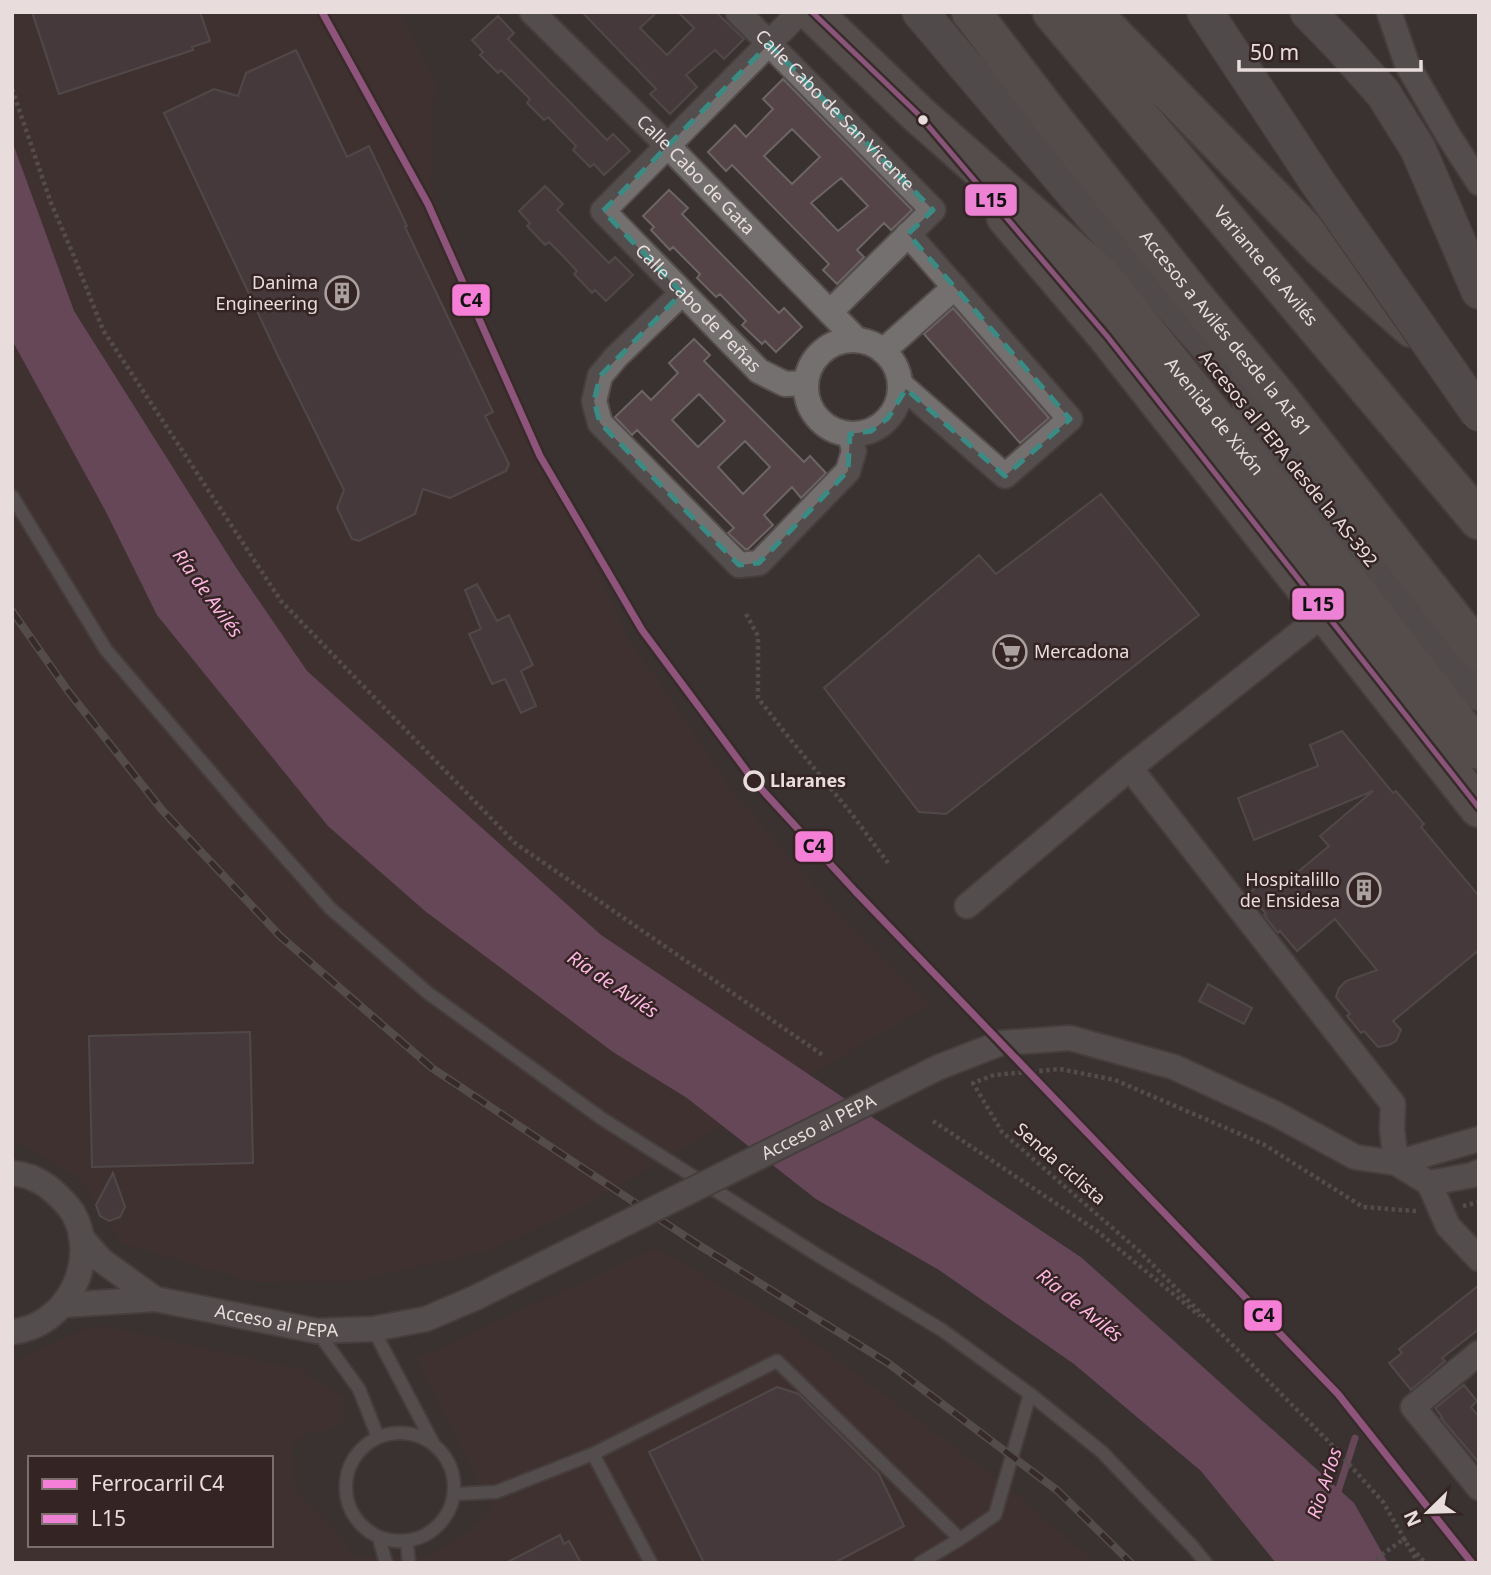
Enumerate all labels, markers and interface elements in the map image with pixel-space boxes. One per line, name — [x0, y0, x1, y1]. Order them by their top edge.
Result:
street label: Calle Cabo de San Vicente — [751, 24, 920, 196]
scale bar — [1239, 28, 1421, 72]
text: 50 m — [1250, 38, 1299, 66]
street label: Calle Cabo de Gata — [632, 109, 761, 240]
unlabelled marker — [916, 113, 930, 127]
line badge: L15 — [964, 183, 1018, 217]
text: L15 — [975, 187, 1007, 213]
street label: Variante de Avilés — [1209, 200, 1324, 331]
street label: Accesos a Avilés desde la AI-81 — [1135, 225, 1317, 441]
street label: Calle Cabo de Peñas — [630, 238, 767, 377]
place label: Danima Engineering — [215, 270, 318, 315]
building icon: Danima Engineering — [323, 274, 361, 312]
line badge: C4 — [451, 283, 491, 317]
text: C4 — [459, 287, 483, 313]
street label: Accesos al PEPA desde la AS-392 — [1194, 345, 1384, 571]
street label: Avenida de Xixón — [1160, 352, 1270, 480]
water label: Ría de Avilés — [167, 543, 249, 643]
line badge: L15 — [1291, 587, 1345, 621]
text: L15 — [1302, 591, 1334, 617]
supermarket icon: Mercadona — [991, 633, 1029, 671]
place label: Mercadona — [1034, 639, 1129, 663]
place label: Llaranes — [770, 768, 846, 792]
marker: Llaranes — [744, 771, 764, 791]
line badge: C4 — [794, 830, 834, 863]
text: C4 — [802, 833, 826, 859]
place label: Hospitalillo de Ensidesa — [1240, 867, 1340, 912]
building icon: Hospitalillo de Ensidesa — [1345, 871, 1383, 909]
water label: Ría de Avilés — [563, 944, 663, 1024]
street label: Acceso al PEPA — [757, 1087, 880, 1165]
street label: Senda ciclista — [1010, 1117, 1111, 1210]
water label: Ría de Avilés — [1031, 1262, 1129, 1348]
street label: Acceso al PEPA — [213, 1298, 339, 1342]
line badge: C4 — [1243, 1299, 1283, 1332]
text: C4 — [1251, 1302, 1275, 1328]
water label: Rio Arlos — [1300, 1444, 1348, 1522]
legend — [28, 1456, 273, 1547]
text: Ferrocarril C4 — [91, 1469, 224, 1497]
north arrow — [1393, 1477, 1463, 1547]
text: L15 — [91, 1504, 126, 1532]
text: N — [1397, 1506, 1427, 1531]

